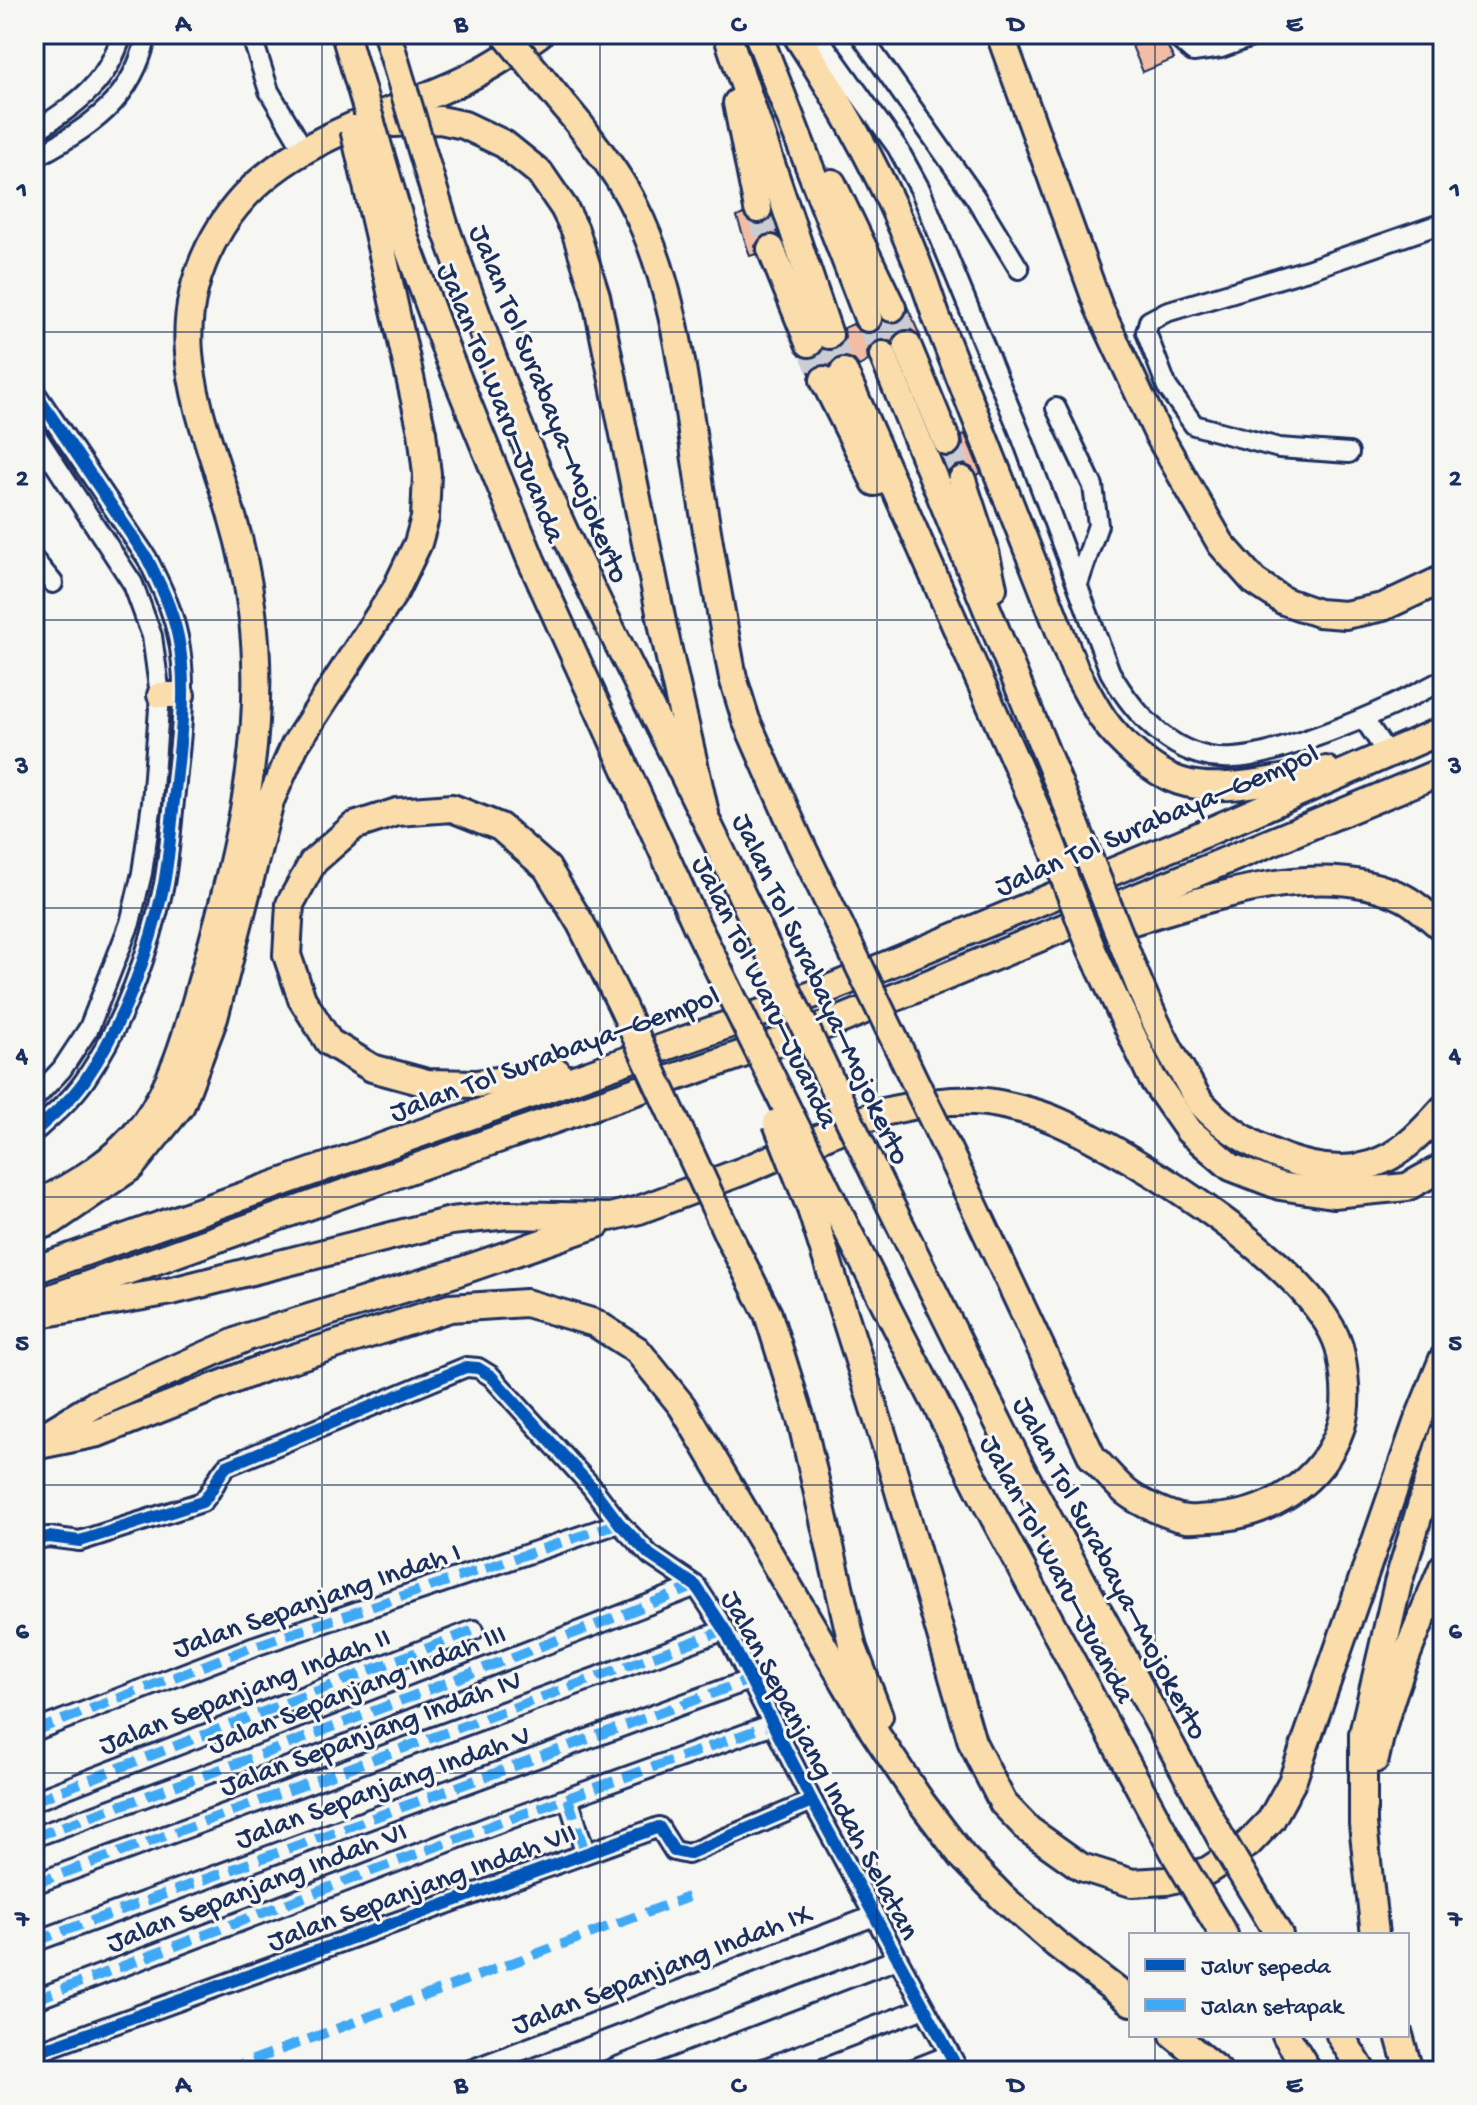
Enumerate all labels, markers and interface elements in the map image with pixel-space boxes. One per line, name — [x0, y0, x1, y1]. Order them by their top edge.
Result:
text: A — [174, 11, 192, 42]
text: B — [453, 11, 469, 42]
text: C — [731, 11, 748, 42]
text: D — [1006, 11, 1026, 42]
text: E — [1286, 11, 1304, 42]
text: 1 — [16, 177, 27, 208]
text: 1 — [1449, 177, 1460, 208]
street label: Jalan Tol Surabaya–Mojokerto — [459, 220, 635, 589]
street label: Jalan Tol Waru–Juanda — [427, 259, 571, 550]
text: 2 — [16, 465, 29, 496]
text: 2 — [1449, 465, 1462, 496]
street label: Jalan Tol Surabaya–Gempol — [991, 738, 1325, 906]
text: 3 — [14, 753, 29, 784]
text: 3 — [1447, 753, 1462, 784]
street label: Jalan Tol Surabaya–Mojokerto — [722, 809, 916, 1171]
street label: Jalan Tol Waru–Juanda — [682, 851, 845, 1136]
street label: Jalan Tol Surabaya–Gempol — [386, 980, 725, 1132]
text: 4 — [15, 1042, 29, 1073]
text: 4 — [1448, 1042, 1462, 1073]
text: 5 — [15, 1330, 29, 1361]
text: 5 — [1448, 1330, 1462, 1361]
street label: Jalan Tol Surabaya–Mojokerto — [1003, 1392, 1214, 1747]
street label: Jalan Tol Waru–Juanda — [970, 1430, 1141, 1711]
street label: Jalan Sepanjang Indah I — [169, 1537, 466, 1668]
street label: Jalan Sepanjang Indah Selatan — [711, 1585, 925, 1947]
street label: Jalan Sepanjang Indah III — [202, 1613, 510, 1761]
street label: Jalan Sepanjang Indah II — [93, 1617, 395, 1761]
text: 6 — [15, 1618, 29, 1649]
text: 6 — [1448, 1618, 1462, 1649]
street label: Jalan Sepanjang Indah IV — [216, 1664, 527, 1806]
street label: Jalan Sepanjang Indah V — [231, 1719, 536, 1859]
street label: Jalan Sepanjang Indah VI — [103, 1816, 413, 1963]
street label: Jalan Sepanjang Indah VII — [263, 1817, 582, 1961]
street label: Jalan Sepanjang Indah IX — [508, 1897, 818, 2045]
text: 7 — [13, 1906, 30, 1937]
text: 7 — [1446, 1906, 1463, 1937]
legend — [1129, 1933, 1409, 2037]
text: Jalur sepeda — [1201, 1954, 1331, 1983]
text: Jalan setapak — [1201, 1994, 1345, 2023]
text: A — [174, 2072, 192, 2103]
text: B — [453, 2072, 469, 2103]
text: C — [731, 2072, 748, 2103]
text: D — [1006, 2072, 1026, 2103]
text: E — [1286, 2072, 1304, 2103]

